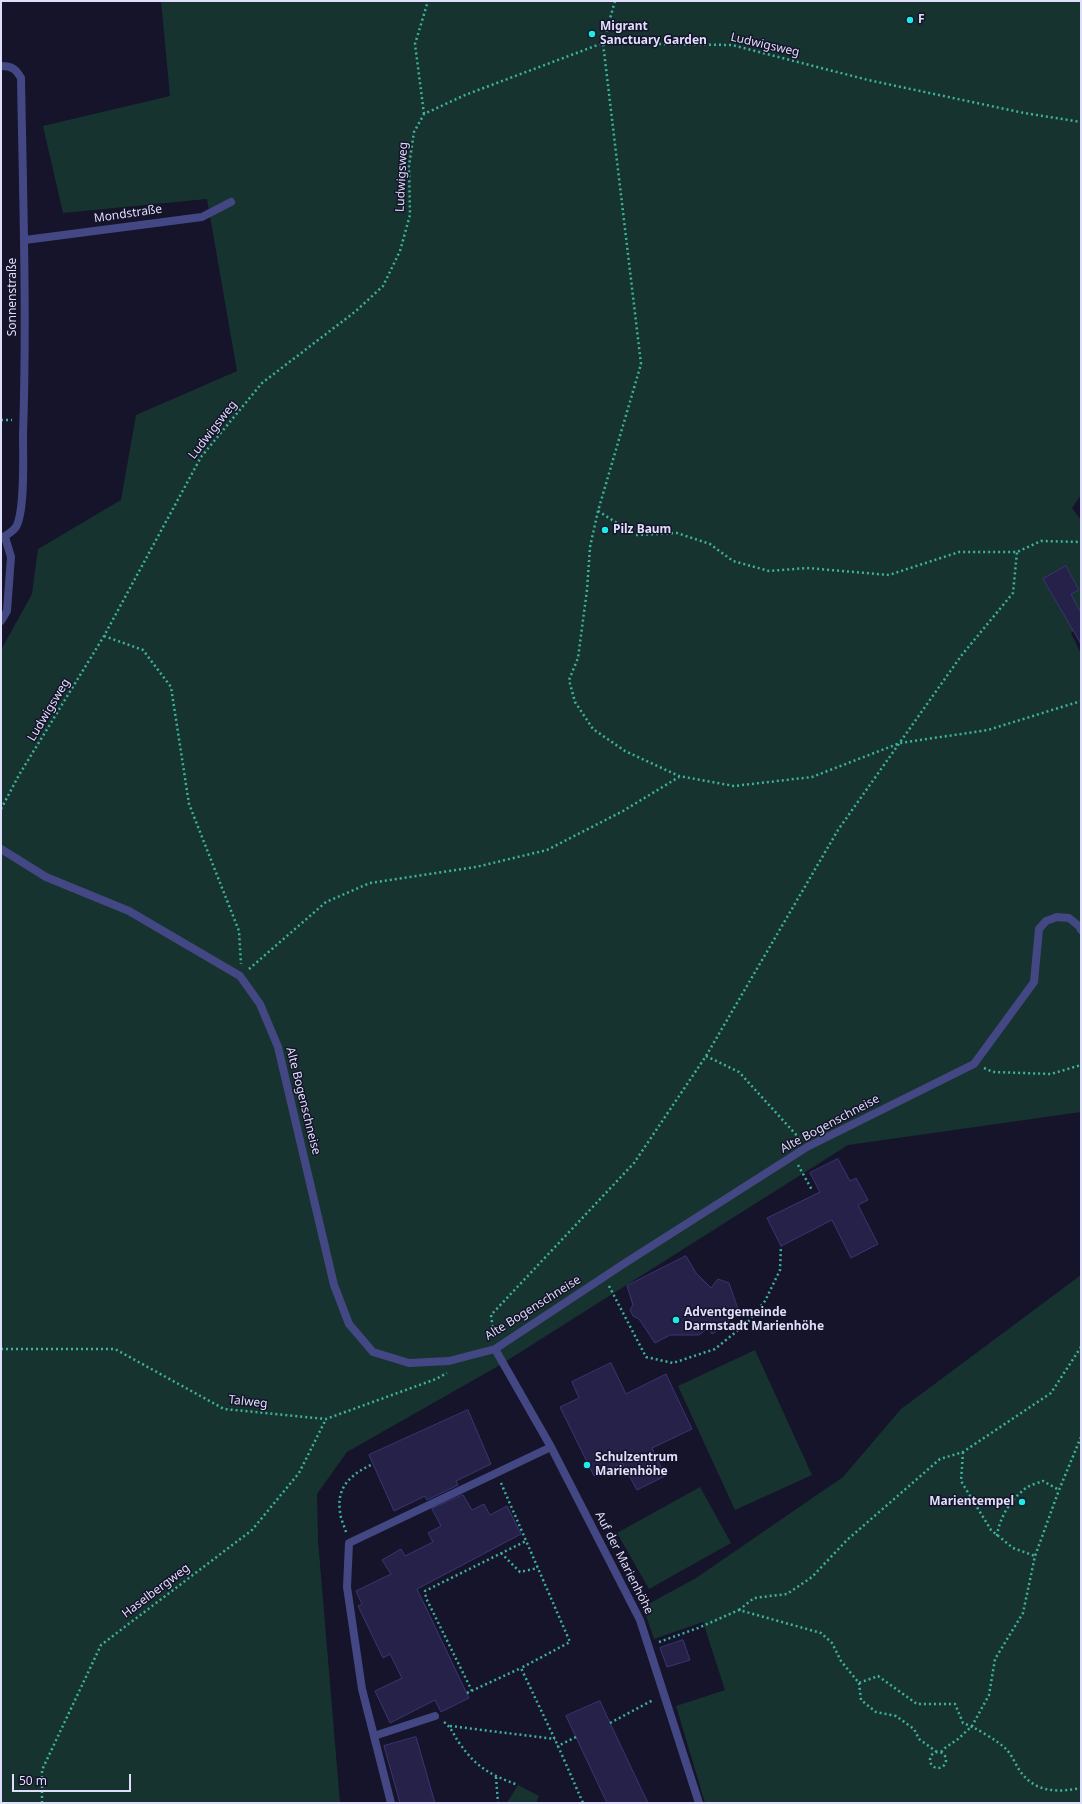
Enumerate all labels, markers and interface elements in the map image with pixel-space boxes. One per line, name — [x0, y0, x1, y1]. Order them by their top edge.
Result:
place label: F — [918, 13, 925, 27]
marker: F — [905, 15, 915, 25]
place label: Migrant Sanctuary Garden — [600, 20, 707, 48]
marker: Migrant Sanctuary Garden — [587, 29, 597, 39]
street label: Ludwigsweg — [729, 30, 801, 60]
street label: Ludwigsweg — [393, 142, 411, 212]
street label: Mondstraße — [93, 202, 163, 226]
street label: Sonnenstraße — [6, 258, 20, 336]
street label: Ludwigsweg — [186, 398, 240, 462]
place label: Pilz Baum — [613, 523, 671, 537]
marker: Pilz Baum — [600, 525, 610, 535]
street label: Ludwigsweg — [25, 676, 73, 744]
street label: Alte Bogenschneise — [283, 1046, 323, 1156]
street label: Alte Bogenschneise — [778, 1092, 882, 1156]
street label: Alte Bogenschneise — [482, 1273, 584, 1343]
place label: Adventgemeinde Darmstadt Marienhöhe — [684, 1306, 824, 1334]
marker: Adventgemeinde Darmstadt Marienhöhe — [671, 1315, 681, 1325]
street label: Talweg — [228, 1393, 268, 1411]
place label: Schulzentrum Marienhöhe — [595, 1451, 678, 1479]
marker: Schulzentrum Marienhöhe — [582, 1460, 592, 1470]
place label: Marientempel — [929, 1495, 1014, 1509]
marker: Marientempel — [1017, 1497, 1027, 1507]
street label: Auf der Marienhöhe — [592, 1509, 656, 1617]
street label: Haselbergweg — [119, 1561, 193, 1621]
scale bar — [14, 1766, 133, 1792]
text: 50 m — [19, 1772, 47, 1789]

